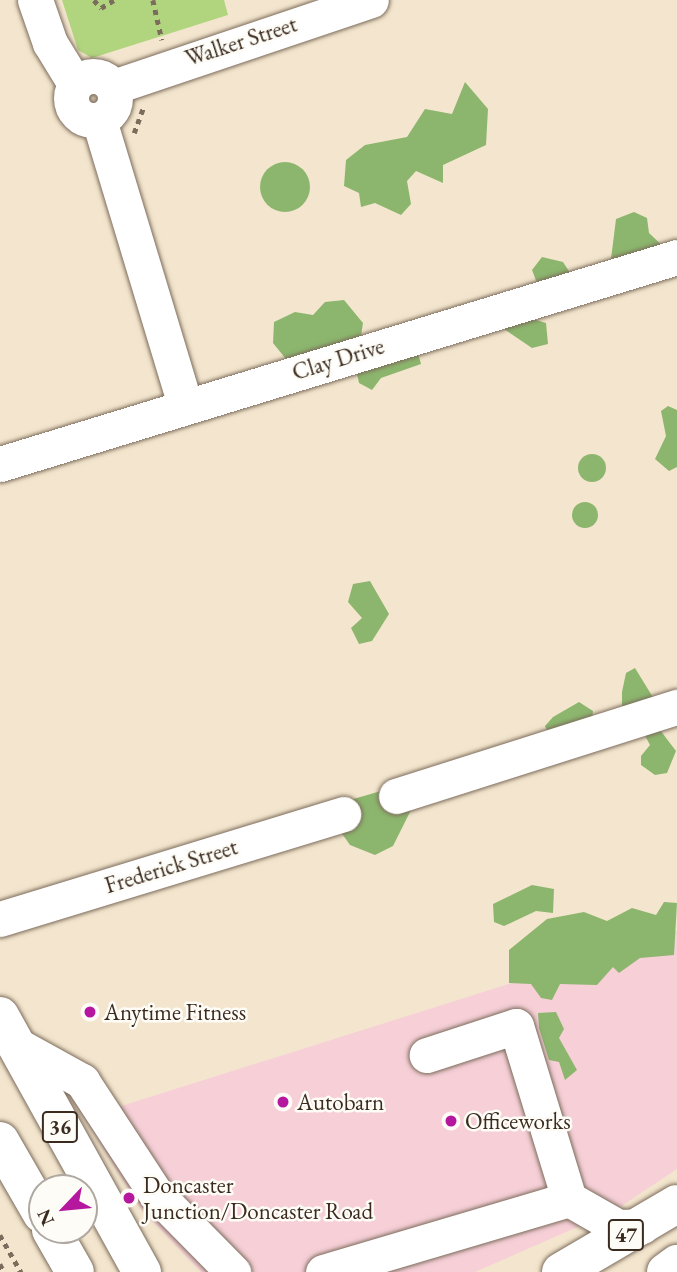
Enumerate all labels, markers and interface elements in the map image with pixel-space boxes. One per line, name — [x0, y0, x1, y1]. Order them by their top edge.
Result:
street label: Walker Street — [182, 10, 300, 72]
street label: Clay Drive — [289, 332, 387, 386]
street label: Frederick Street — [101, 833, 241, 899]
place label: Anytime Fitness — [104, 998, 246, 1026]
marker: Anytime Fitness — [82, 1004, 98, 1020]
place label: Autobarn — [297, 1088, 384, 1116]
marker: Autobarn — [275, 1094, 291, 1110]
place label: Officeworks — [465, 1107, 571, 1135]
road number: 36 — [41, 1110, 79, 1144]
marker: Officeworks — [443, 1113, 459, 1129]
place label: Doncaster Junction/Doncaster Road — [143, 1171, 373, 1225]
north arrow — [28, 1174, 98, 1244]
marker: Doncaster Junction/Doncaster Road — [121, 1190, 137, 1206]
text: N — [31, 1205, 60, 1230]
road number: 47 — [607, 1218, 645, 1252]

